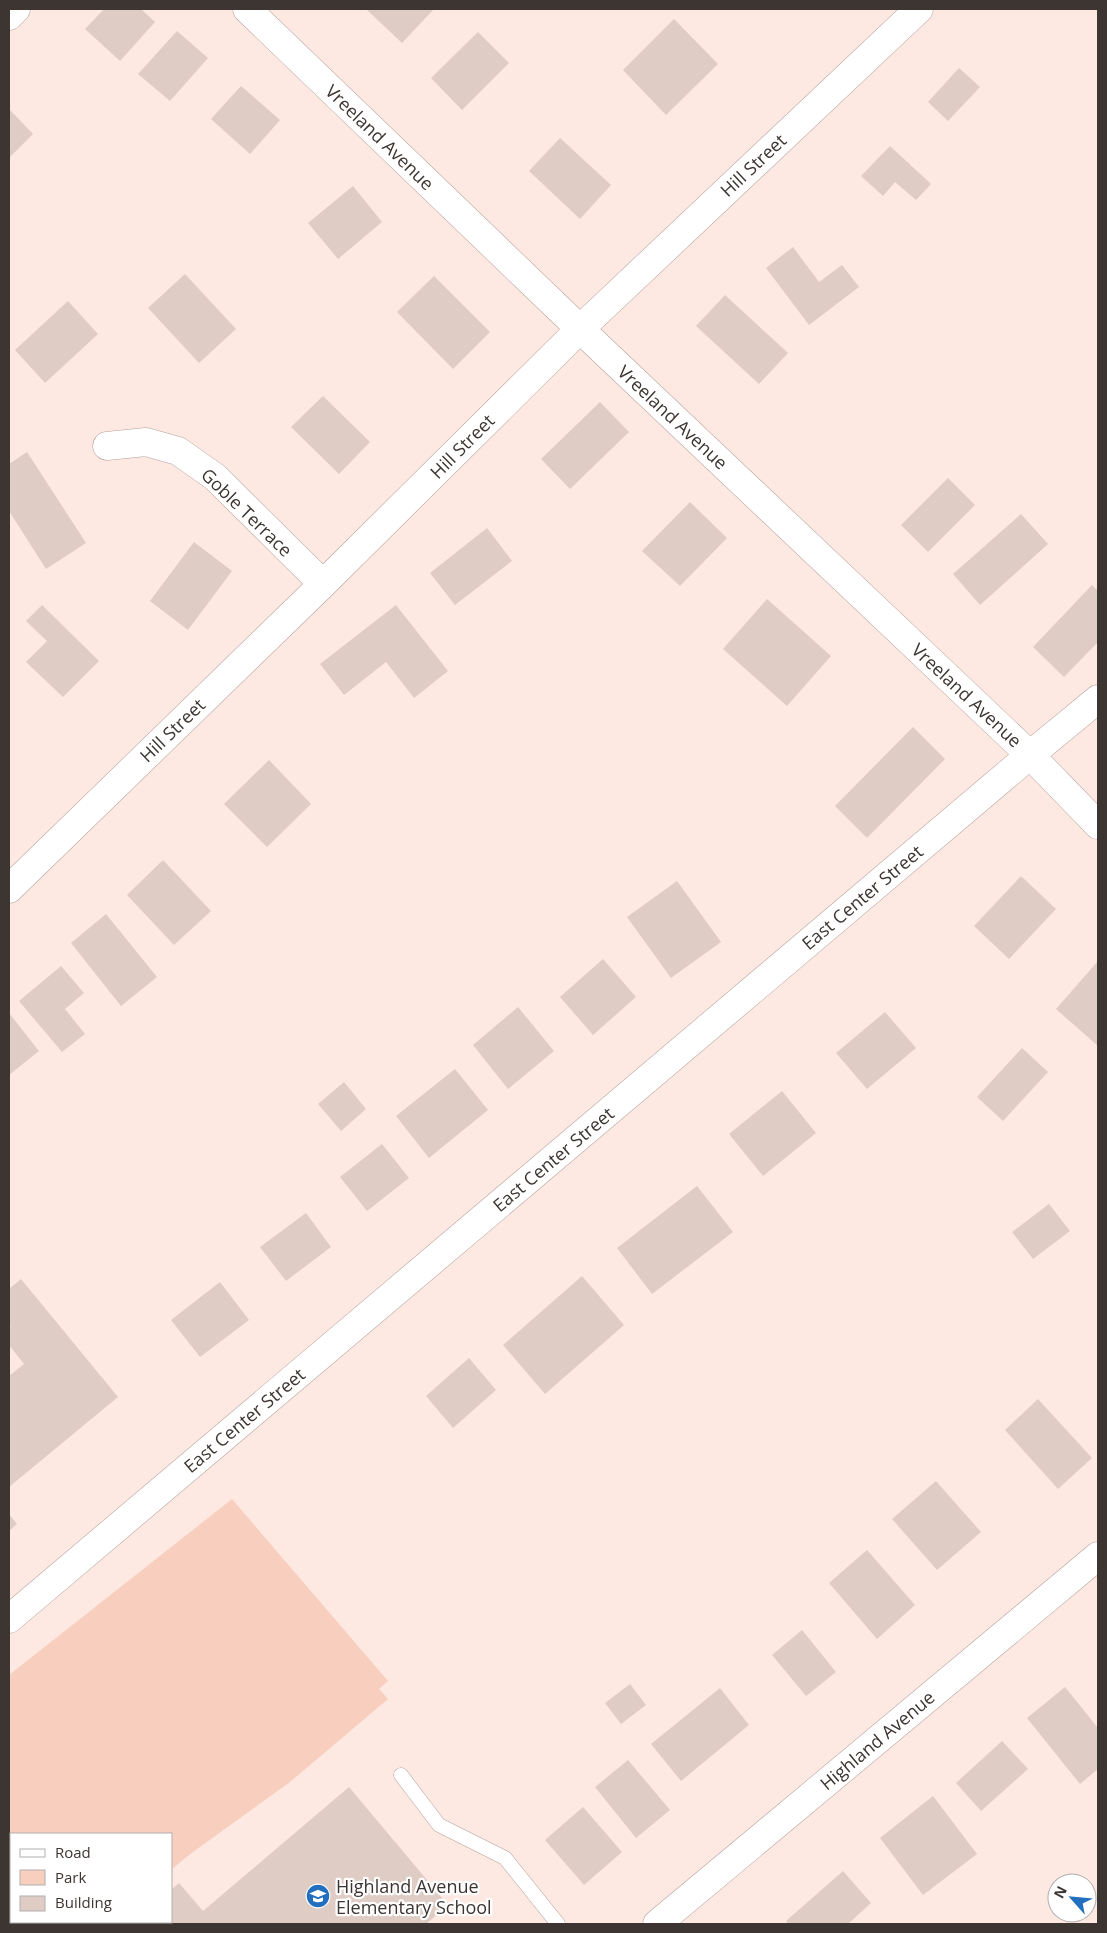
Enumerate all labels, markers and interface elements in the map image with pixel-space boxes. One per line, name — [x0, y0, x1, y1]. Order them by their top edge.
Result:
street label: Vreeland Avenue — [321, 79, 439, 195]
street label: Hill Street — [715, 128, 791, 202]
street label: Vreeland Avenue — [613, 360, 733, 474]
street label: Hill Street — [425, 409, 499, 483]
street label: Goble Terrace — [196, 462, 298, 562]
street label: Vreeland Avenue — [907, 638, 1027, 752]
street label: Hill Street — [134, 693, 210, 767]
street label: East Center Street — [796, 839, 928, 955]
street label: East Center Street — [487, 1101, 619, 1217]
street label: East Center Street — [178, 1362, 310, 1478]
street label: Highland Avenue — [815, 1685, 939, 1795]
legend — [10, 1833, 172, 1923]
text: Road — [55, 1842, 91, 1862]
text: Park — [55, 1867, 86, 1887]
north arrow — [1047, 1873, 1097, 1923]
place label: Highland Avenue Elementary School — [336, 1874, 492, 1919]
text: N — [1049, 1882, 1071, 1901]
school or university icon: Highland Avenue Elementary School — [305, 1883, 331, 1909]
text: Building — [55, 1892, 112, 1912]

